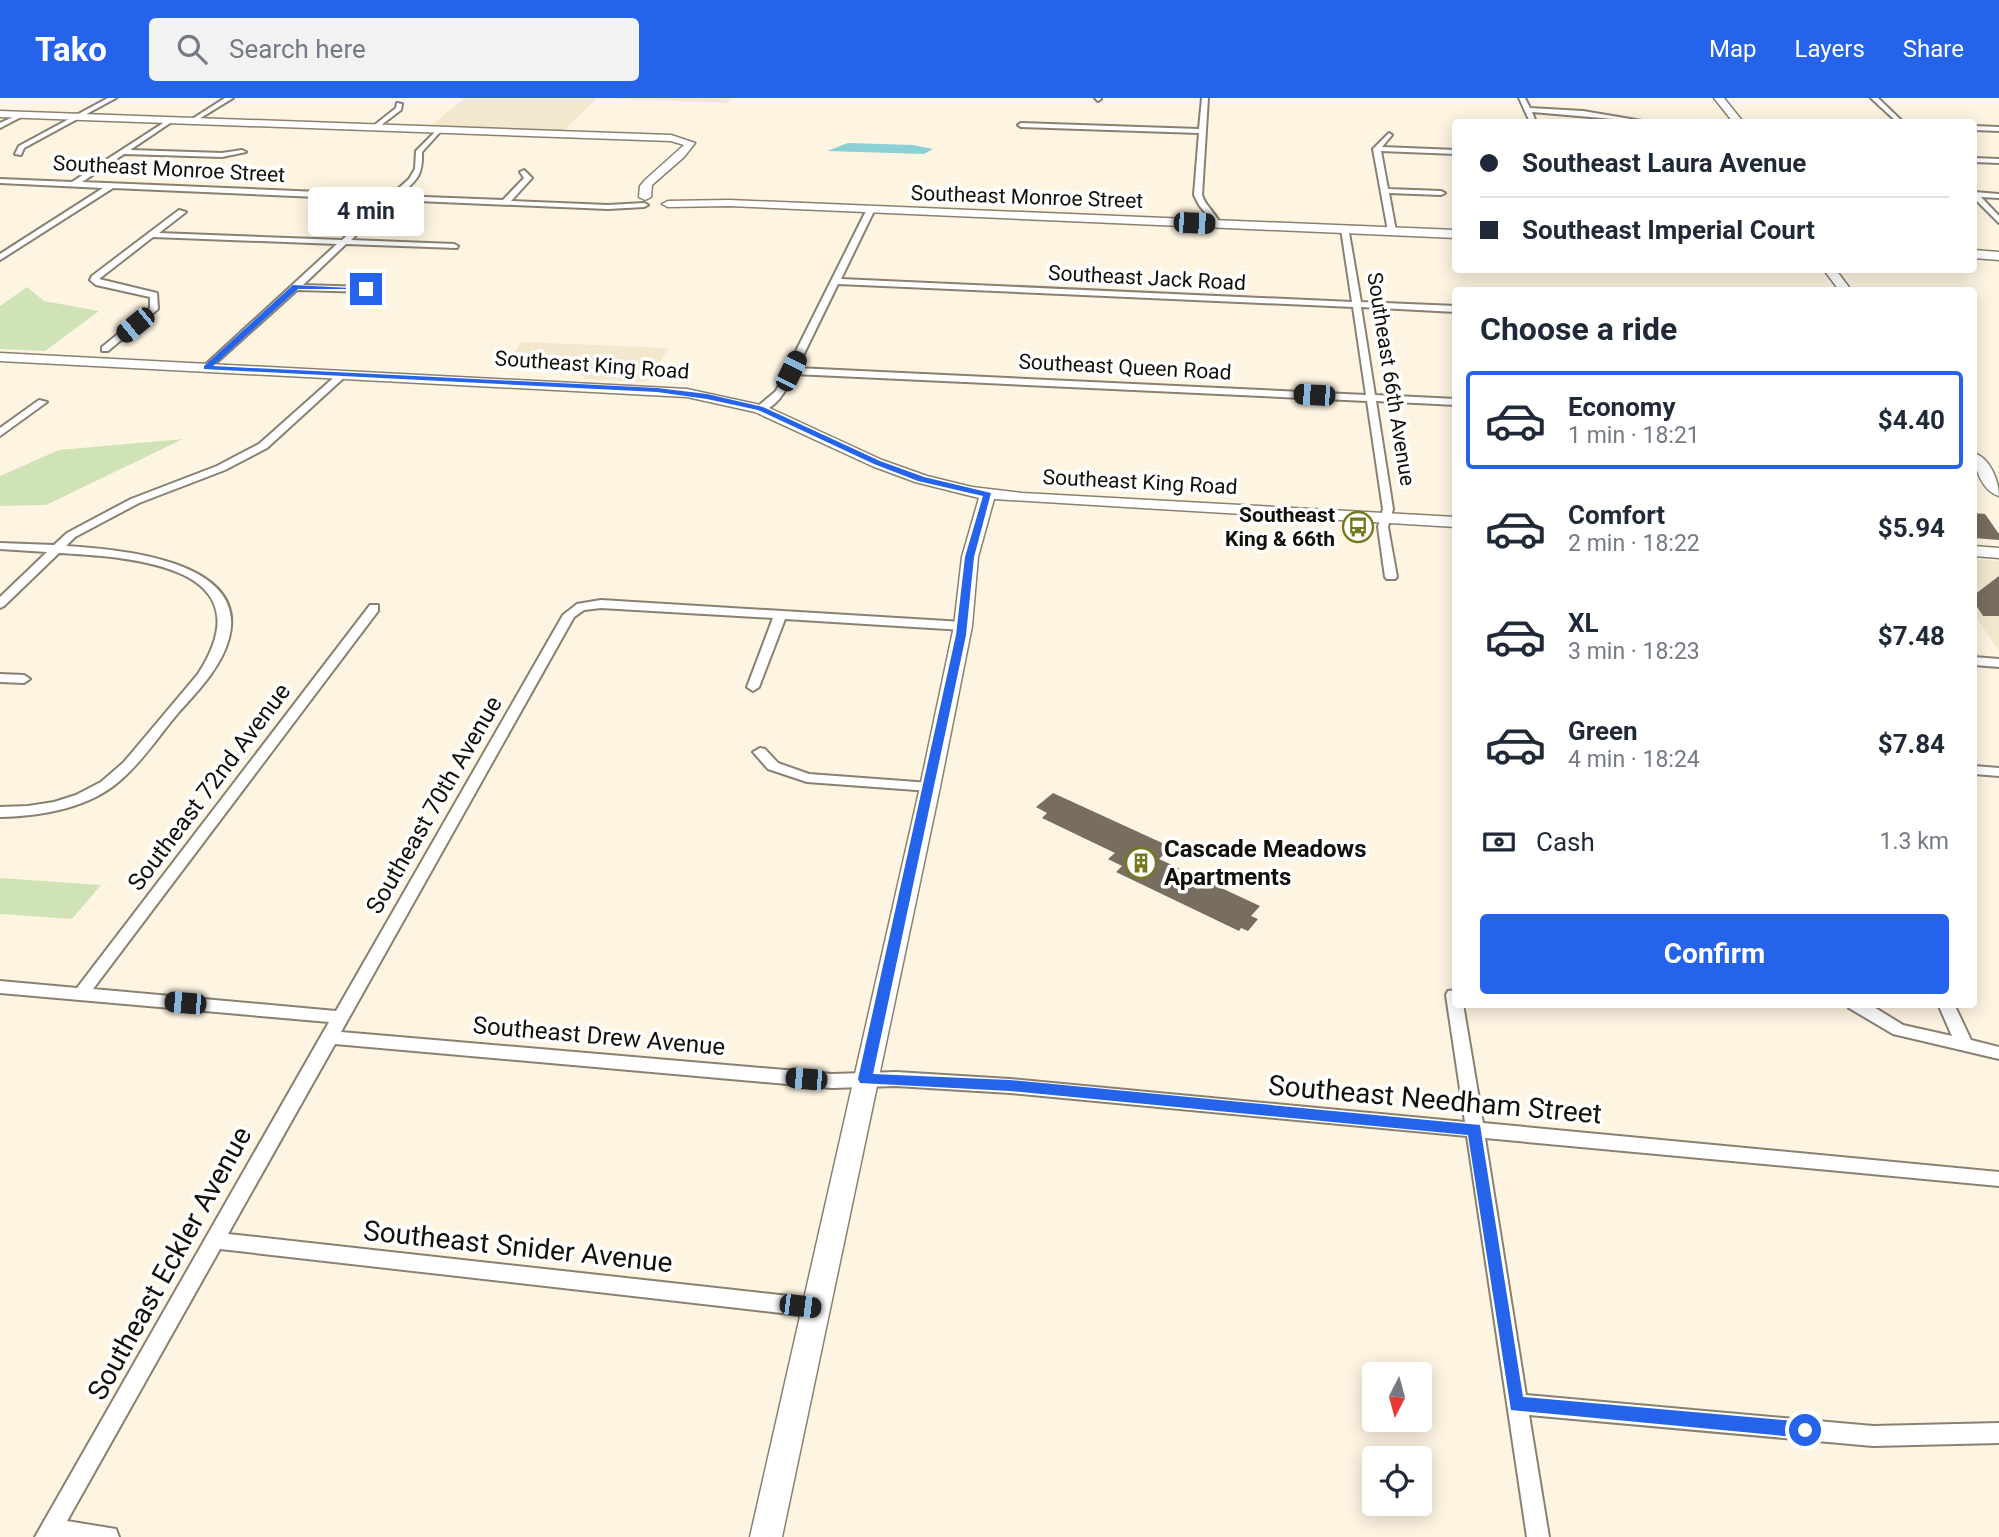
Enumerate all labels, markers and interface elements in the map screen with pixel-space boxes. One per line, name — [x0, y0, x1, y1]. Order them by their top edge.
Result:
search box — [149, 18, 639, 81]
text: Tako — [35, 30, 107, 69]
icon: search — [173, 30, 211, 68]
text: Search here — [229, 34, 366, 64]
text: Map — [1709, 35, 1757, 63]
text: Layers — [1795, 35, 1865, 63]
text: Share — [1903, 35, 1964, 63]
text: Southeast Laura Avenue — [1522, 148, 1806, 178]
street label: Southeast Monroe Street — [52, 151, 286, 187]
street label: Southeast Monroe Street — [910, 181, 1144, 213]
callout: 4 min — [308, 188, 424, 236]
text: 4 min — [337, 198, 395, 225]
car — [1173, 212, 1216, 234]
text: Southeast Imperial Court — [1522, 215, 1815, 245]
street label: Southeast Jack Road — [1048, 261, 1246, 295]
street label: Southeast 66th Avenue — [1362, 271, 1420, 487]
route end — [350, 273, 382, 305]
car — [113, 304, 158, 346]
text: Choose a ride — [1480, 310, 1677, 348]
street label: Southeast King Road — [494, 346, 690, 384]
car — [773, 348, 810, 394]
street label: Southeast Queen Road — [1018, 349, 1232, 385]
car — [1293, 383, 1336, 407]
icon: car — [1484, 389, 1547, 452]
text: Economy — [1568, 392, 1675, 422]
text: $4.40 — [1878, 405, 1945, 435]
text: 1 min · 18:21 — [1568, 422, 1700, 449]
street label: Southeast King Road — [1042, 465, 1238, 499]
icon: car — [1484, 497, 1547, 560]
text: Comfort — [1568, 500, 1665, 530]
place label: Southeast King & 66th — [1225, 503, 1335, 551]
bus stop icon: Southeast King & 66th — [1341, 510, 1375, 544]
text: $5.94 — [1878, 513, 1945, 543]
text: 2 min · 18:22 — [1568, 530, 1700, 557]
icon: car — [1484, 605, 1547, 668]
text: XL — [1568, 608, 1599, 638]
text: $7.48 — [1878, 621, 1945, 651]
text: 3 min · 18:23 — [1568, 638, 1700, 665]
street label: Southeast 72nd Avenue — [122, 678, 296, 896]
street label: Southeast 70th Avenue — [360, 691, 508, 919]
icon: car — [1484, 713, 1547, 776]
text: Green — [1568, 716, 1638, 746]
text: $7.84 — [1878, 729, 1945, 759]
text: 4 min · 18:24 — [1568, 746, 1700, 773]
icon: cash — [1480, 823, 1518, 861]
text: Cash — [1536, 827, 1595, 857]
text: 1.3 km — [1880, 828, 1949, 855]
place label: Cascade Meadows Apartments — [1164, 835, 1367, 891]
building icon: Cascade Meadows Apartments — [1124, 846, 1158, 880]
button: Confirm — [1480, 914, 1949, 994]
car — [164, 991, 207, 1015]
street label: Southeast Drew Avenue — [472, 1011, 726, 1061]
car — [785, 1067, 828, 1091]
street label: Southeast Needham Street — [1267, 1068, 1603, 1131]
street label: Southeast Eckler Avenue — [80, 1121, 258, 1406]
street label: Southeast Snider Avenue — [362, 1214, 674, 1279]
car — [778, 1293, 823, 1319]
north arrow — [1362, 1362, 1432, 1432]
map controls — [1362, 1362, 1432, 1516]
route start — [1789, 1414, 1821, 1446]
button: locate — [1362, 1446, 1432, 1516]

